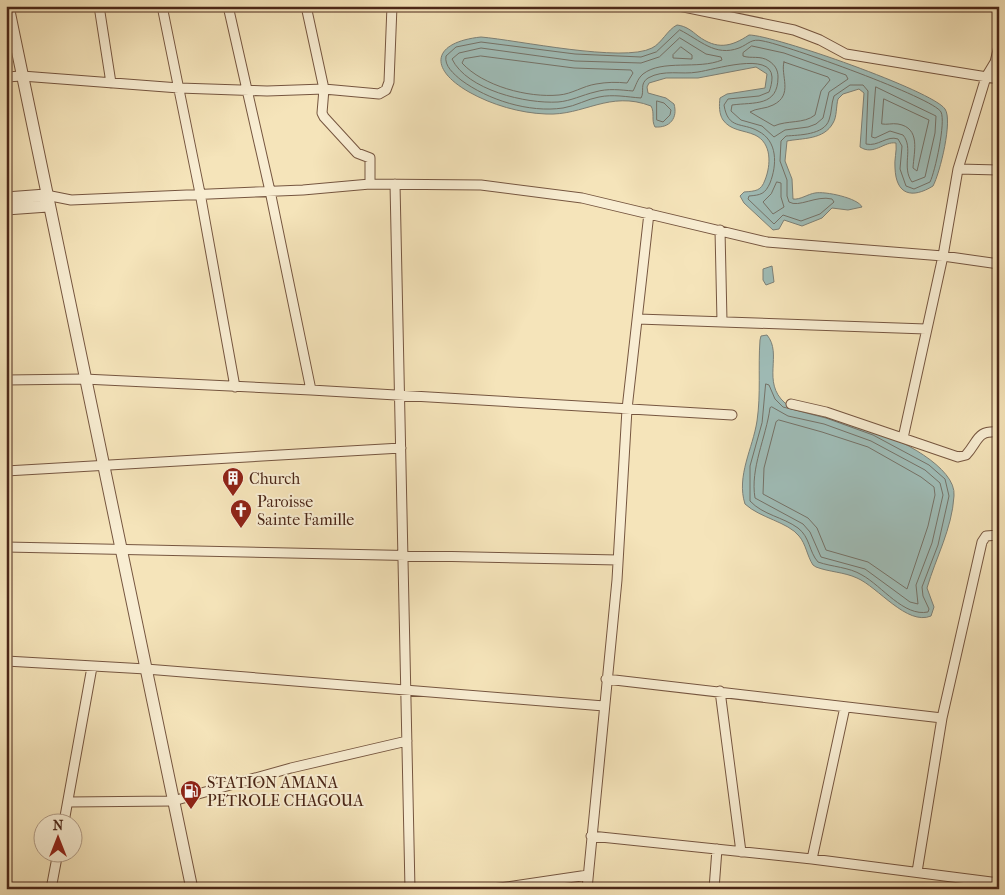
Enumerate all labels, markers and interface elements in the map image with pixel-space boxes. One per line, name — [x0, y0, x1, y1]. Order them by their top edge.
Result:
building icon: Church — [221, 466, 245, 497]
place label: Church — [249, 469, 300, 488]
place label: Paroisse Sainte Famille — [257, 492, 354, 529]
church icon: Paroisse Sainte Famille — [229, 498, 253, 529]
place label: STATION AMANA PETROLE CHAGOUA — [207, 773, 364, 810]
fuel station icon: STATION AMANA PETROLE CHAGOUA — [179, 779, 203, 810]
north arrow — [32, 812, 82, 862]
text: N — [53, 817, 64, 834]

